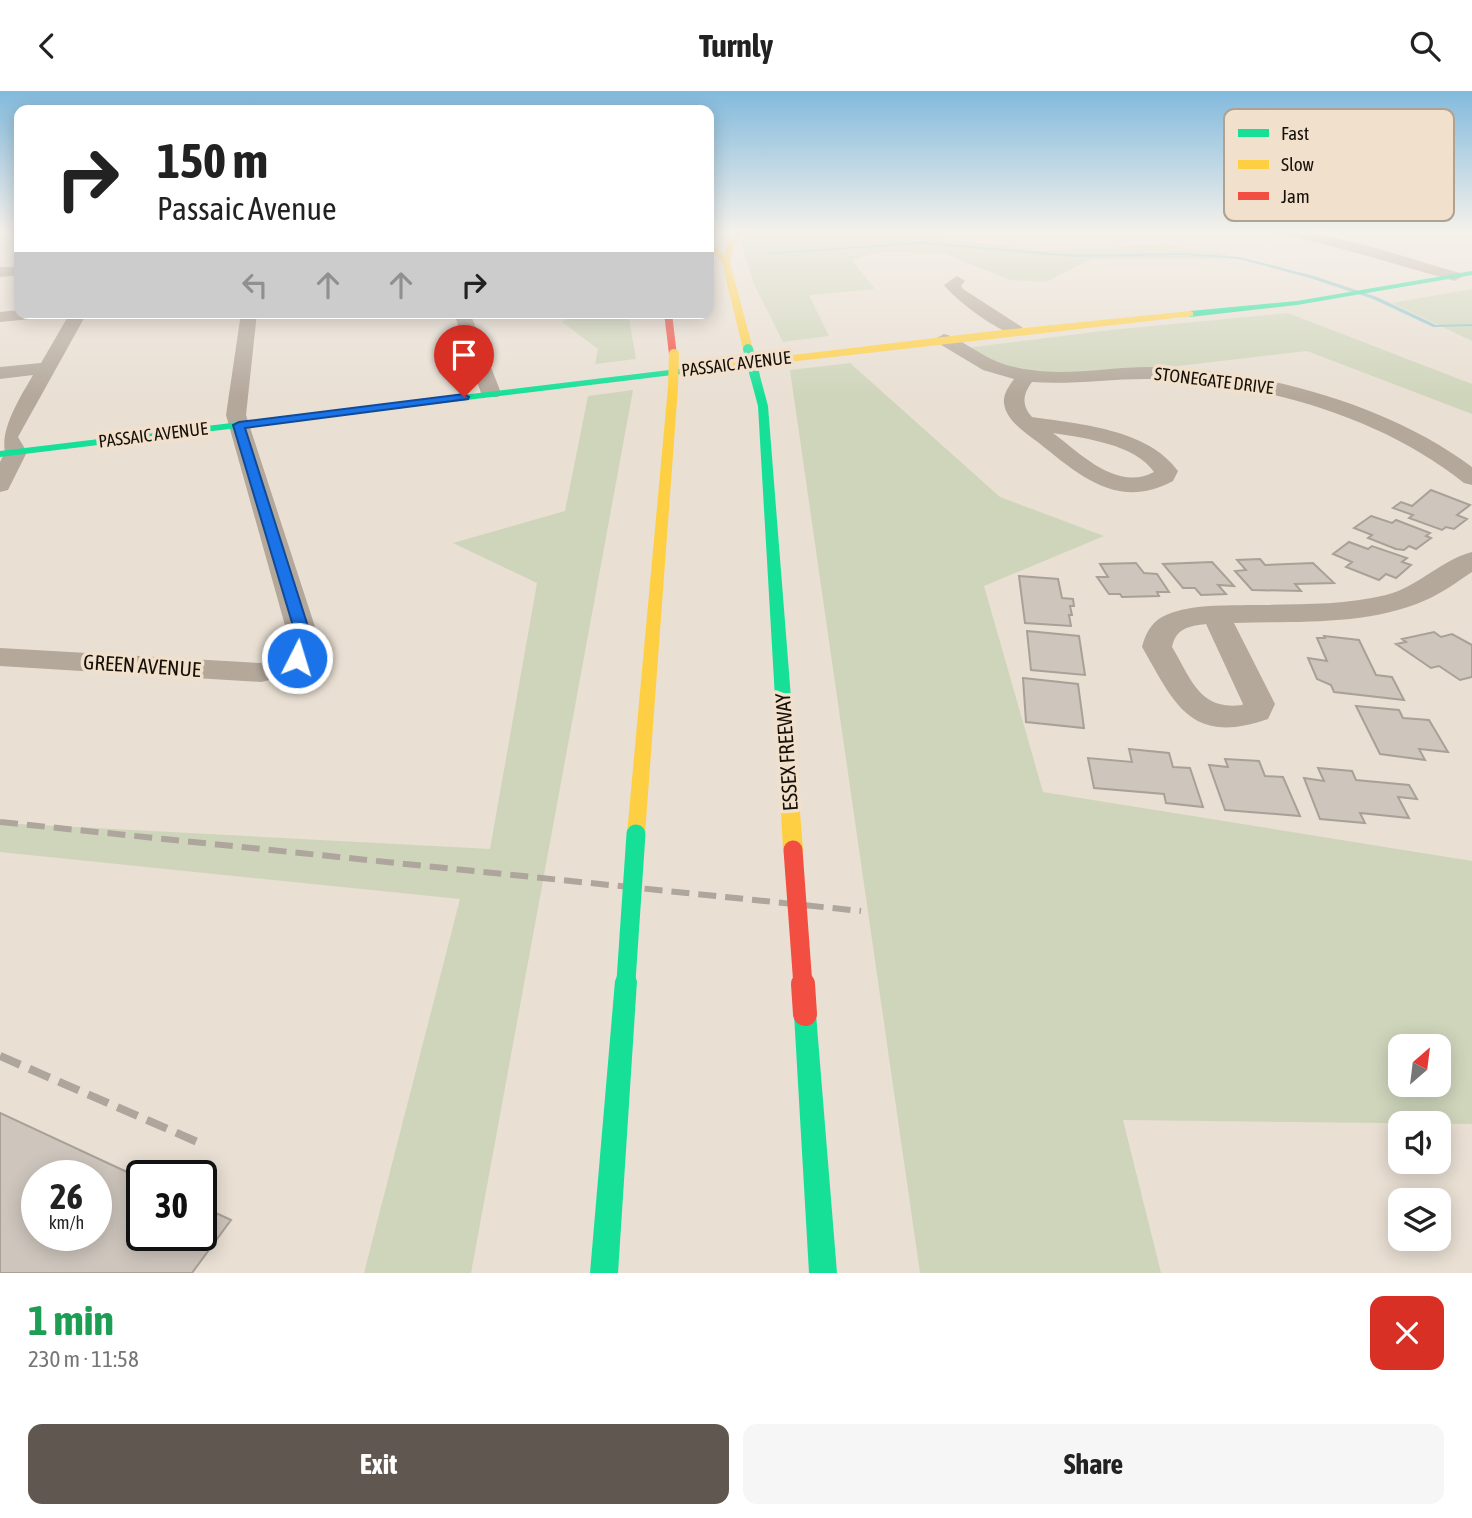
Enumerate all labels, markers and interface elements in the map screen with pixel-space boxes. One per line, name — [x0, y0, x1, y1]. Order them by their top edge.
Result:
icon: back — [28, 27, 66, 65]
text: Turnly — [699, 27, 773, 64]
icon: search — [1406, 27, 1444, 65]
legend — [1224, 109, 1454, 221]
text: Fast — [1281, 122, 1309, 144]
text: 150 m — [157, 132, 268, 188]
icon: right — [42, 133, 133, 224]
text: Slow — [1281, 153, 1315, 175]
text: Jam — [1281, 185, 1310, 207]
text: Passaic Avenue — [157, 190, 337, 227]
icon: left — [236, 266, 274, 304]
icon: ahead — [309, 266, 347, 304]
icon: ahead — [382, 266, 420, 304]
icon: right — [455, 266, 493, 304]
pin — [434, 325, 494, 397]
icon: arrive — [445, 336, 483, 374]
street label: PASSAIC AVENUE — [680, 346, 792, 381]
street label: STONEGATE DRIVE — [1153, 363, 1275, 398]
street label: PASSAIC AVENUE — [97, 417, 209, 452]
position arrow — [260, 621, 334, 695]
street label: GREEN AVENUE — [83, 649, 202, 681]
street label: ESSEX FREEWAY — [770, 692, 802, 812]
north arrow — [1388, 1034, 1451, 1097]
map controls — [1388, 1034, 1451, 1251]
button: sound — [1388, 1111, 1451, 1174]
speed limit sign: 30 — [126, 1160, 217, 1251]
text: 26 — [50, 1176, 83, 1216]
button: layers — [1388, 1188, 1451, 1251]
text: km/h — [49, 1212, 84, 1233]
text: 1 min — [28, 1296, 114, 1344]
button: close — [1370, 1296, 1444, 1370]
text: 230 m · 11:58 — [28, 1346, 139, 1372]
button: Exit — [28, 1424, 729, 1504]
button: Share — [743, 1424, 1444, 1504]

